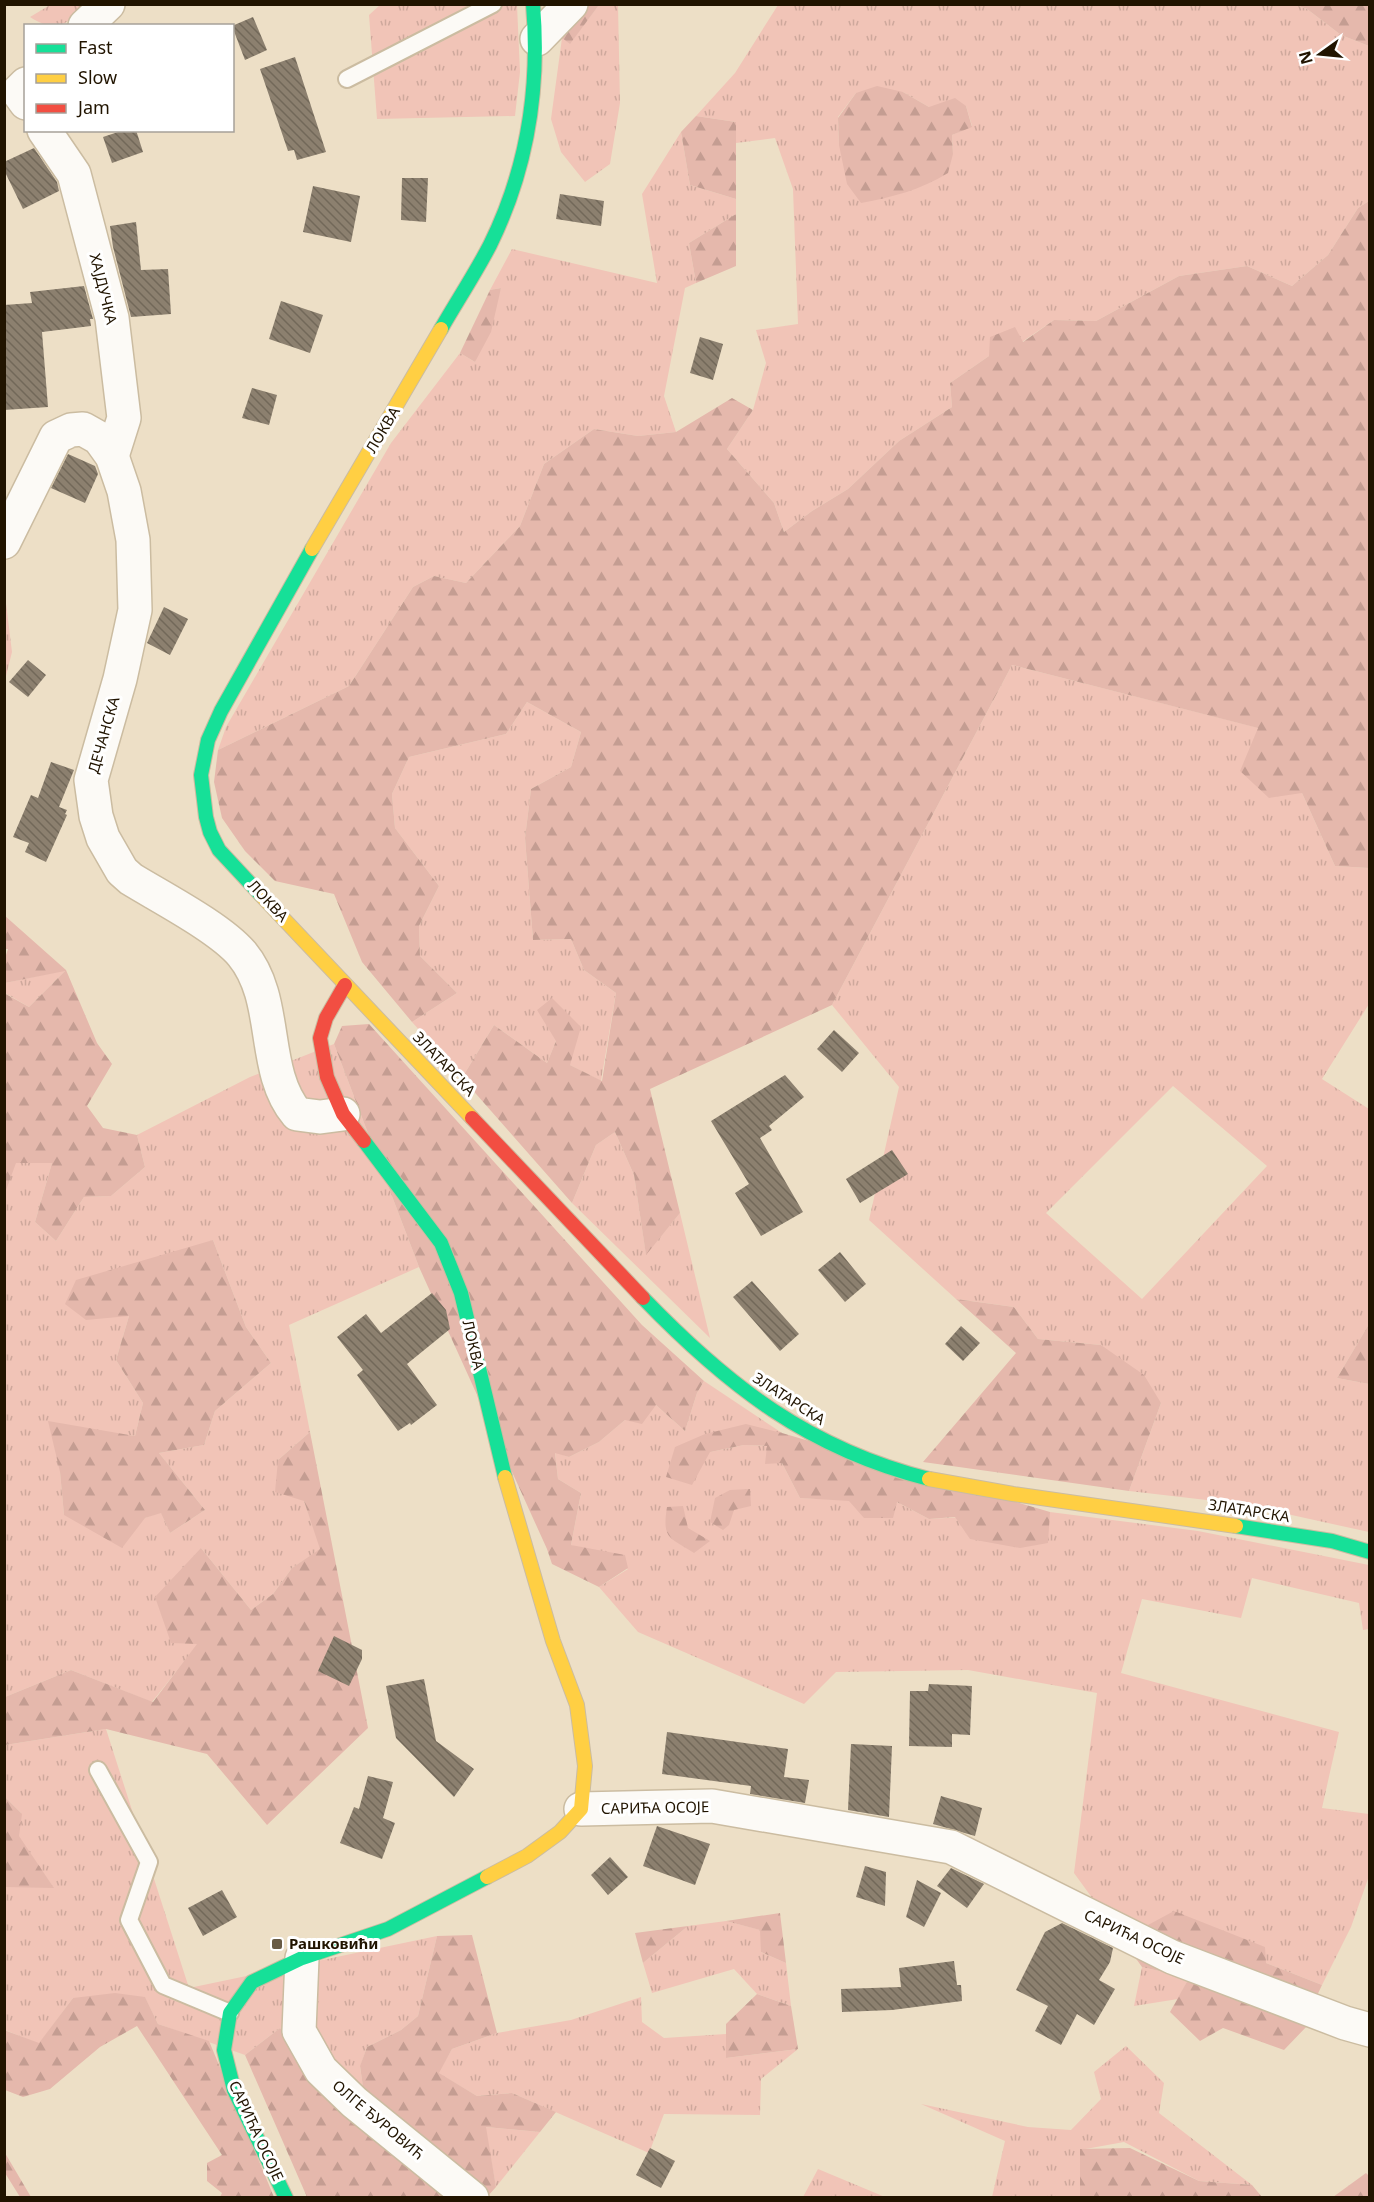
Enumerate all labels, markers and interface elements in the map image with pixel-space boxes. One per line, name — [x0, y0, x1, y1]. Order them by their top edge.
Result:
legend — [24, 24, 234, 132]
north arrow — [1290, 24, 1350, 84]
text: Fast — [78, 35, 113, 59]
text: N — [1293, 49, 1318, 67]
text: Slow — [78, 65, 117, 89]
text: Jam — [76, 95, 110, 119]
street label: ХАЈДУЧКА — [86, 251, 123, 327]
street label: ЛОКВА — [361, 402, 404, 456]
street label: ДЕЧАНСКА — [83, 694, 124, 775]
street label: ЛОКВА — [244, 875, 294, 926]
street label: ЗЛАТАРСКА — [409, 1027, 481, 1100]
street label: ЛОКВА — [459, 1318, 490, 1372]
street label: ЗЛАТАРСКА — [750, 1367, 830, 1429]
street label: ЗЛАТАРСКА — [1207, 1494, 1292, 1526]
street label: САРИЋА ОСОЈЕ — [601, 1796, 709, 1818]
street label: САРИЋА ОСОЈЕ — [1081, 1904, 1188, 1968]
place label: Рашковићи — [289, 1933, 378, 1953]
marker: Рашковићи — [270, 1937, 284, 1951]
street label: ОЛГЕ ЂУРОВИЋ — [329, 2075, 429, 2163]
street label: САРИЋА ОСОЈЕ — [225, 2077, 289, 2184]

